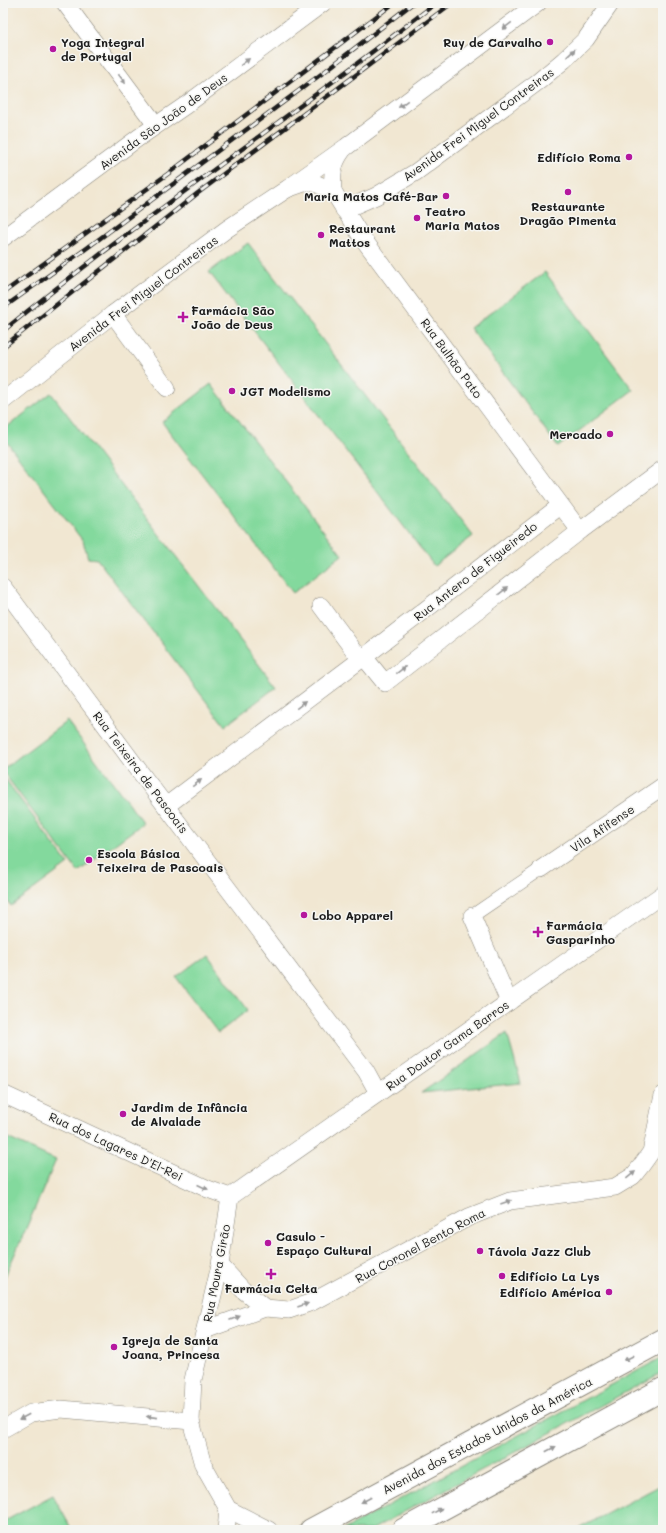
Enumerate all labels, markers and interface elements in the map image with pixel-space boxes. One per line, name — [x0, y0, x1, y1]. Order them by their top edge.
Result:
one-way arrow — [501, 22, 512, 31]
place label: Yoga Integral de Portugal — [61, 34, 145, 64]
place label: Ruy de Carvalho — [443, 34, 542, 50]
marker: Ruy de Carvalho — [545, 37, 555, 47]
marker: Yoga Integral de Portugal — [48, 44, 58, 54]
one-way arrow — [566, 48, 576, 58]
one-way arrow — [239, 57, 250, 66]
street label: Avenida Frei Miguel Contreiras — [399, 64, 557, 184]
street label: Avenida São João de Deus — [96, 69, 230, 173]
one-way arrow — [118, 73, 126, 84]
one-way arrow — [397, 100, 408, 108]
place label: Edifício Roma — [537, 149, 621, 165]
marker: Edifício Roma — [624, 152, 634, 162]
marker: Restaurante Dragão Pimenta — [563, 187, 573, 197]
place label: Maria Matos Café-Bar — [304, 188, 438, 204]
marker: Maria Matos Café-Bar — [441, 191, 451, 201]
place label: Restaurante Dragão Pimenta — [520, 198, 616, 228]
place label: Teatro Maria Matos — [425, 203, 500, 233]
marker: Teatro Maria Matos — [412, 213, 422, 223]
place label: Restaurant Mattos — [329, 220, 396, 250]
marker: Restaurant Mattos — [316, 230, 326, 240]
street label: Avenida Frei Miguel Contreiras — [65, 231, 221, 354]
place label: Farmácia São João de Deus — [191, 302, 274, 332]
marker: Farmácia São João de Deus — [178, 312, 188, 322]
street label: Rua Bulhão Pato — [418, 315, 486, 401]
place label: JGT Modelismo — [240, 383, 330, 399]
marker: JGT Modelismo — [227, 386, 237, 396]
place label: Mercado — [549, 426, 602, 442]
marker: Mercado — [605, 429, 615, 439]
street label: Rua Antero de Figueiredo — [410, 518, 540, 624]
one-way arrow — [498, 587, 509, 595]
one-way arrow — [395, 666, 406, 675]
one-way arrow — [295, 700, 306, 709]
street label: Rua Teixeira de Pascoais — [90, 708, 192, 836]
one-way arrow — [191, 778, 202, 787]
street label: Vila Afifense — [567, 801, 637, 855]
place label: Escola Básica Teixeira de Pascoais — [97, 845, 223, 875]
marker: Escola Básica Teixeira de Pascoais — [84, 855, 94, 865]
place label: Lobo Apparel — [312, 907, 393, 923]
marker: Lobo Apparel — [299, 910, 309, 920]
place label: Farmácia Gasparinho — [546, 917, 615, 947]
marker: Farmácia Gasparinho — [533, 927, 543, 937]
street label: Rua Doutor Gama Barros — [382, 996, 512, 1094]
place label: Jardim de Infância de Alvalade — [131, 1099, 248, 1129]
street label: Rua dos Lagares D'El-Rei — [46, 1108, 186, 1184]
marker: Jardim de Infância de Alvalade — [118, 1109, 128, 1119]
one-way arrow — [626, 1171, 637, 1180]
one-way arrow — [198, 1184, 210, 1190]
one-way arrow — [501, 1199, 513, 1205]
street label: Rua Coronel Bento Roma — [352, 1204, 488, 1286]
street label: Rua Moura Girão — [199, 1223, 233, 1323]
place label: Casulo - Espaço Cultural — [276, 1228, 372, 1258]
marker: Casulo - Espaço Cultural — [263, 1238, 273, 1248]
place label: Távola Jazz Club — [488, 1243, 591, 1259]
marker: Távola Jazz Club — [475, 1246, 485, 1256]
place label: Edifício La Lys — [510, 1268, 600, 1284]
marker: Farmácia Celta — [266, 1269, 276, 1279]
marker: Edifício La Lys — [497, 1271, 507, 1281]
place label: Farmácia Celta — [224, 1280, 318, 1296]
place label: Edifício América — [500, 1284, 601, 1300]
marker: Edifício América — [604, 1287, 614, 1297]
one-way arrow — [297, 1302, 309, 1308]
one-way arrow — [229, 1315, 241, 1321]
place label: Igreja de Santa Joana, Princesa — [122, 1332, 220, 1362]
marker: Igreja de Santa Joana, Princesa — [109, 1342, 119, 1352]
one-way arrow — [623, 1355, 635, 1362]
street label: Avenida dos Estados Unidos da América — [379, 1373, 595, 1497]
one-way arrow — [18, 1414, 30, 1421]
one-way arrow — [146, 1414, 158, 1421]
one-way arrow — [545, 1446, 557, 1453]
one-way arrow — [361, 1497, 372, 1503]
one-way arrow — [431, 1508, 443, 1515]

